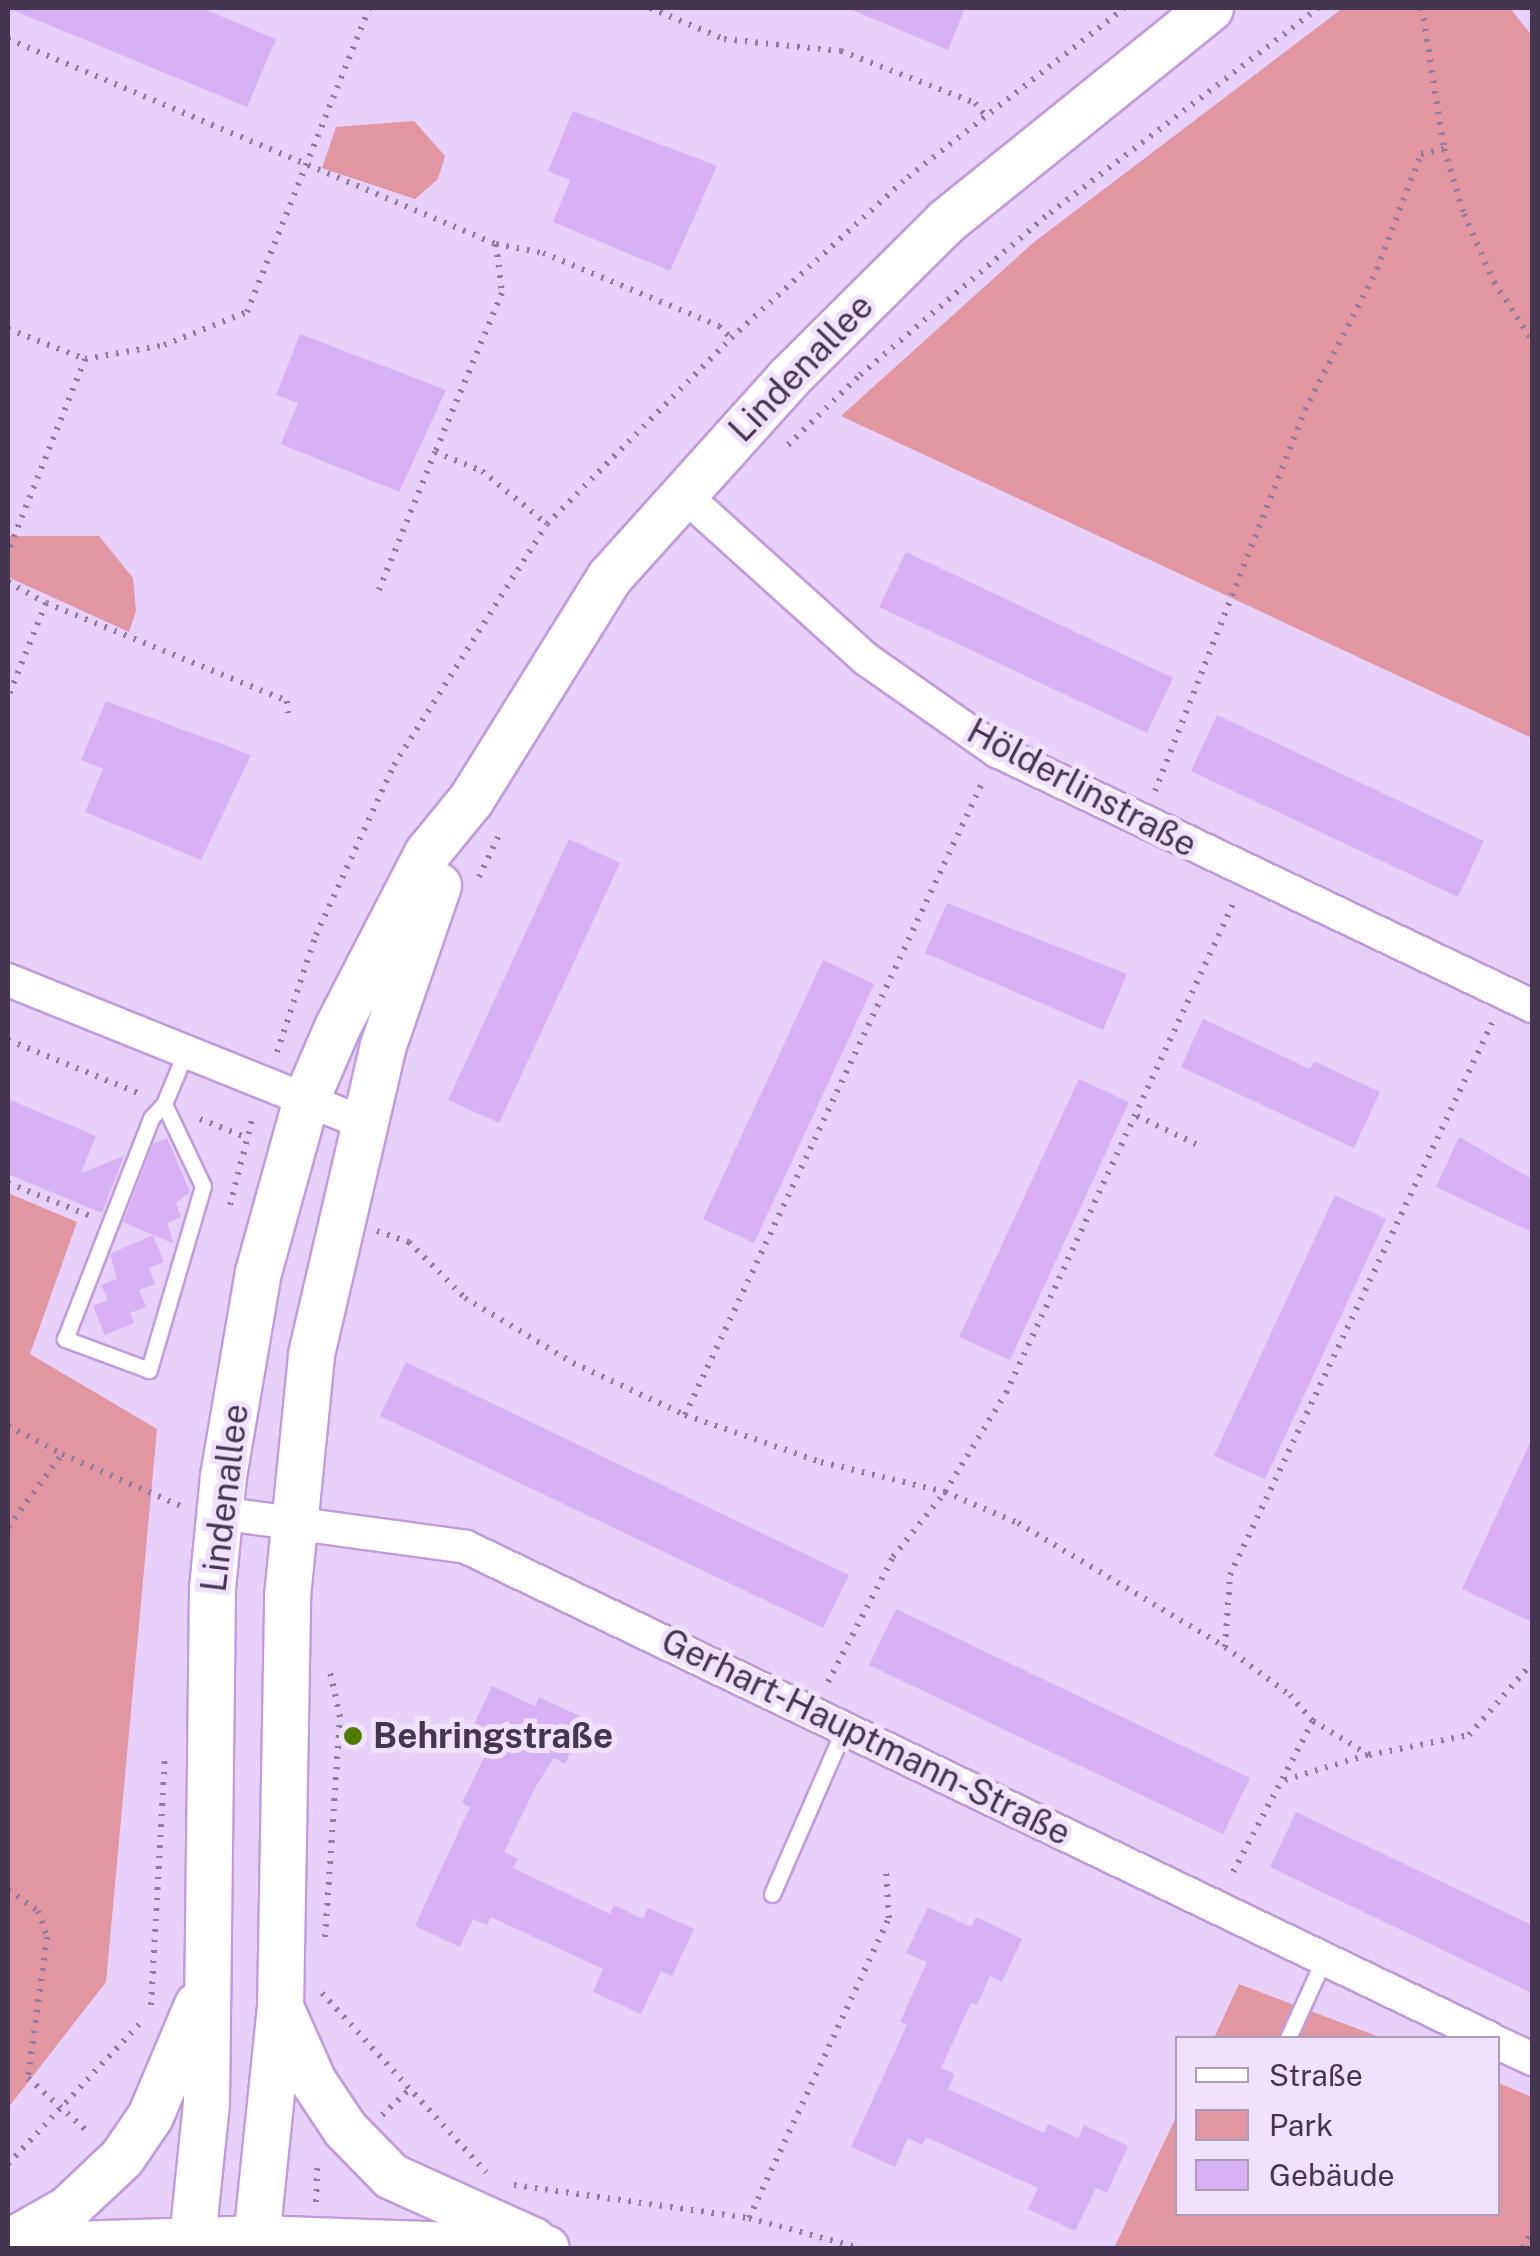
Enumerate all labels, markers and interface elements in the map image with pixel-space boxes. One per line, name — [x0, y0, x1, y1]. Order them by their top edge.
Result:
street label: Lindenallee — [720, 285, 882, 451]
street label: Hölderlinstraße — [960, 710, 1204, 866]
street label: Lindenallee — [193, 1402, 257, 1594]
street label: Gerhart-Hauptmann-Straße — [655, 1620, 1077, 1854]
place label: Behringstraße — [373, 1715, 613, 1757]
marker: Behringstraße — [342, 1725, 364, 1747]
legend — [1175, 2036, 1500, 2216]
text: Straße — [1269, 2057, 1363, 2093]
text: Park — [1269, 2107, 1333, 2143]
text: Gebäude — [1269, 2157, 1395, 2193]

